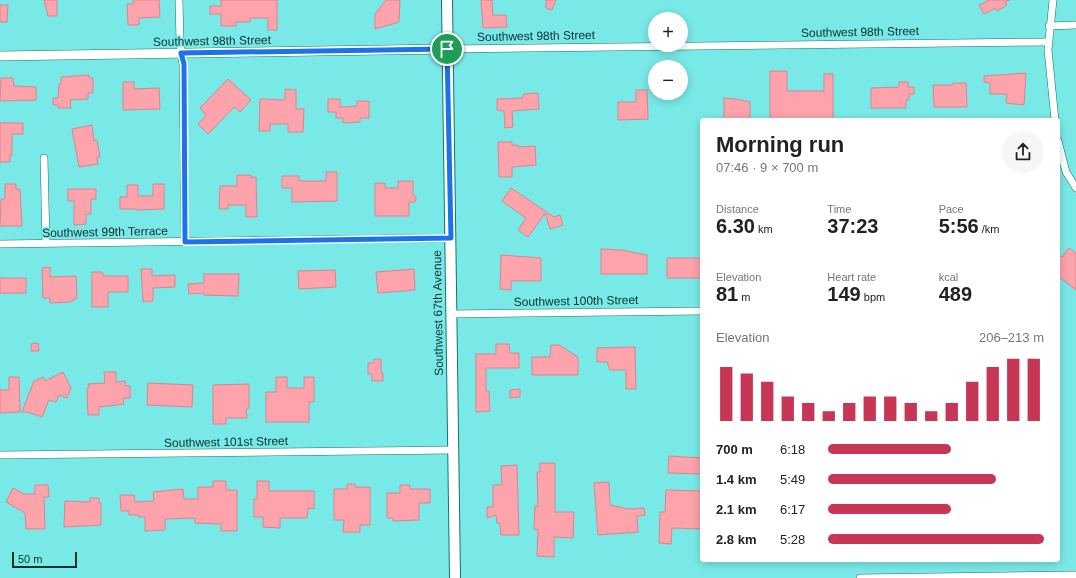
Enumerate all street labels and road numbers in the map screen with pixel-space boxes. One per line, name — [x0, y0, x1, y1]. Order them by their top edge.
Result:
street label: Southwest 98th Street — [801, 24, 920, 40]
street label: Southwest 98th Street — [477, 28, 596, 44]
street label: Southwest 98th Street — [153, 33, 272, 49]
street label: Southwest 99th Terrace — [42, 224, 168, 240]
street label: Southwest 67th Avenue — [430, 250, 446, 376]
street label: Southwest 100th Street — [514, 293, 639, 309]
street label: Southwest 101st Street — [164, 434, 289, 450]

